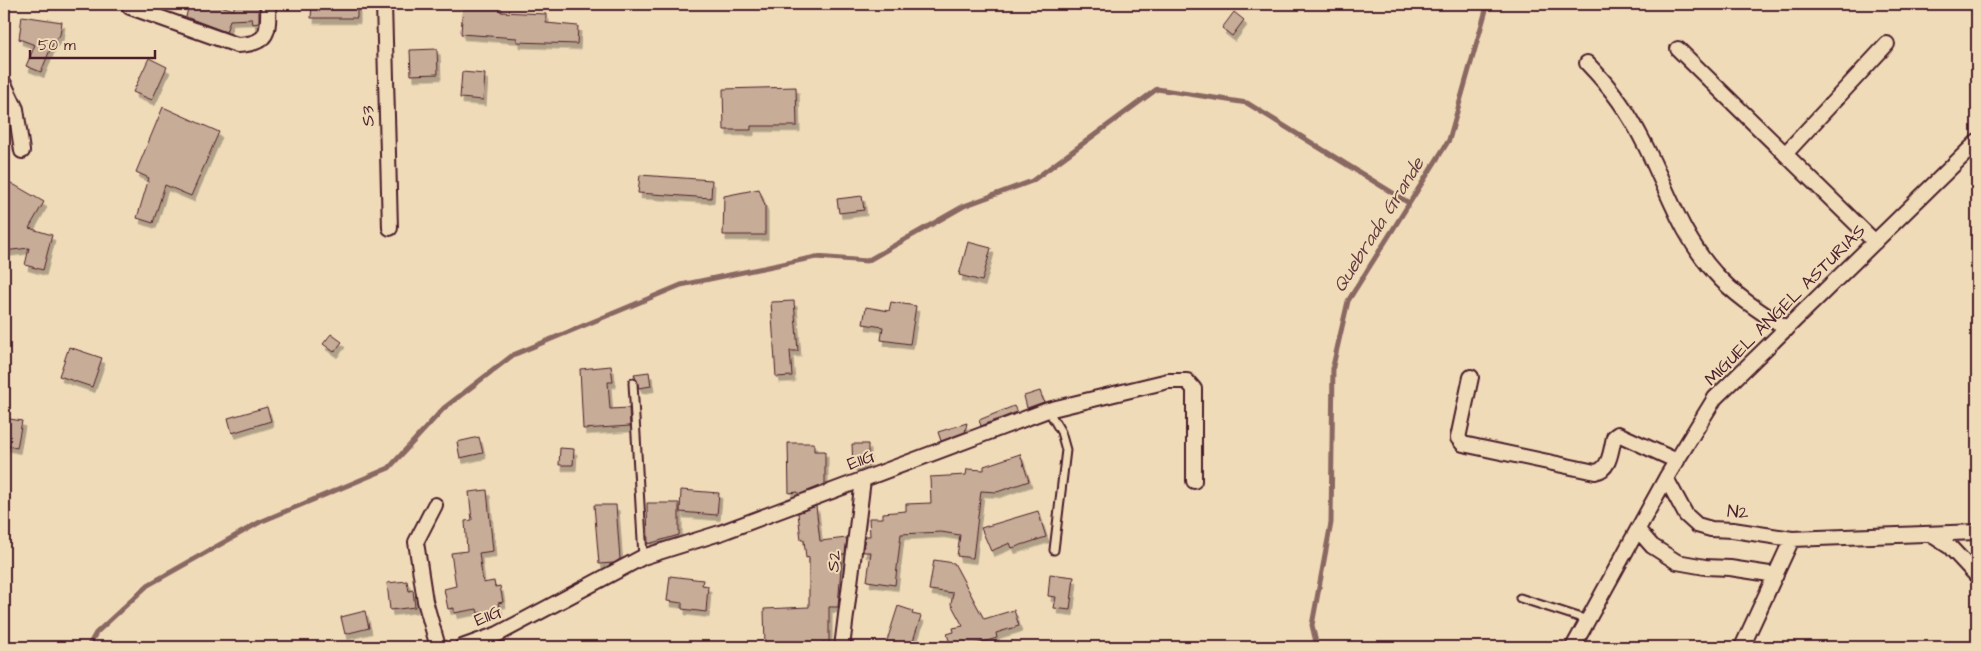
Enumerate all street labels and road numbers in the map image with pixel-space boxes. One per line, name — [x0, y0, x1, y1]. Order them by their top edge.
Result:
street label: S3 — [355, 105, 381, 127]
street label: MIGUEL ANGEL ASTURIAS — [1699, 219, 1871, 391]
street label: E11G — [844, 443, 879, 477]
street label: N2 — [1726, 499, 1751, 525]
street label: S2 — [820, 548, 848, 573]
street label: E11G — [470, 599, 506, 633]

